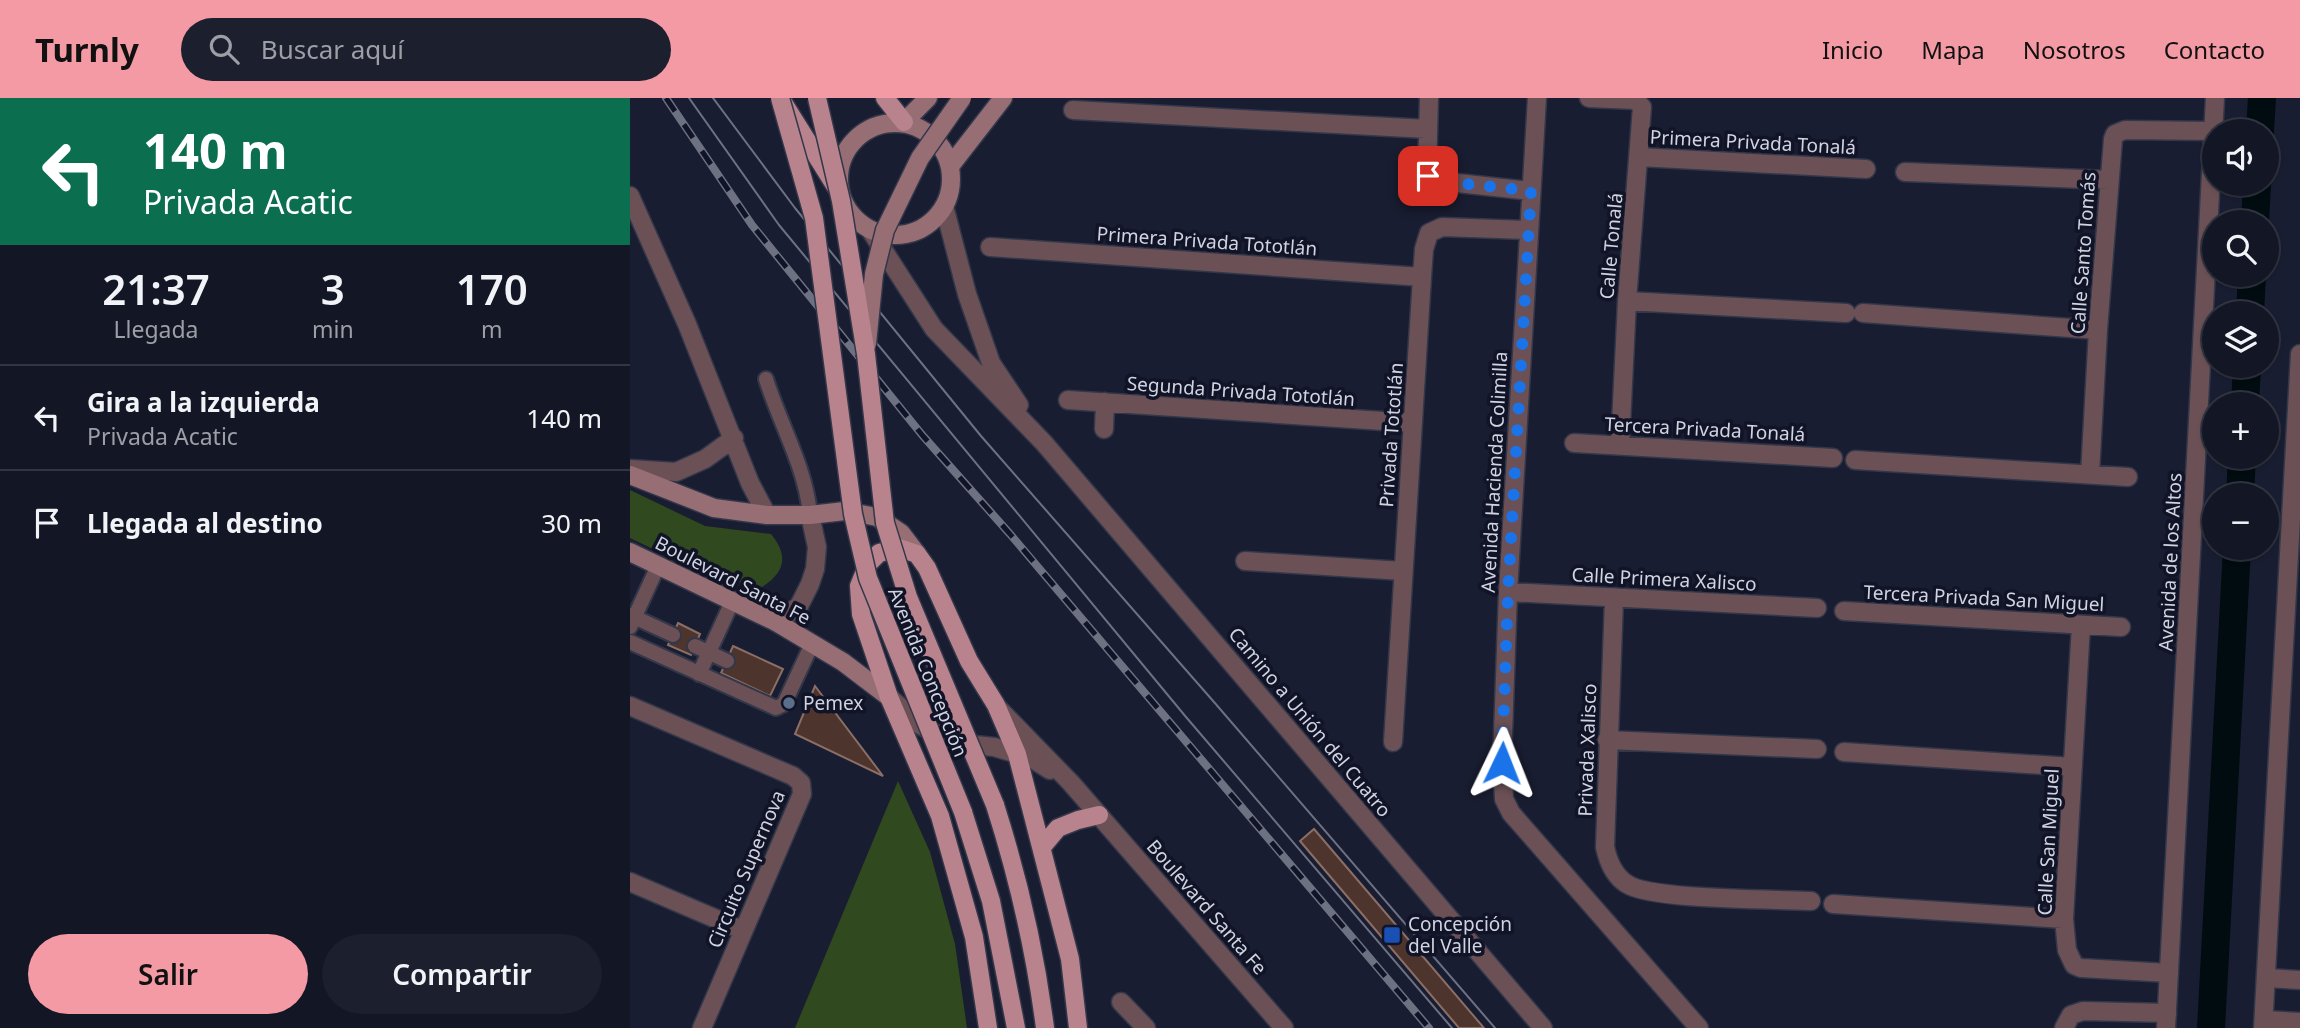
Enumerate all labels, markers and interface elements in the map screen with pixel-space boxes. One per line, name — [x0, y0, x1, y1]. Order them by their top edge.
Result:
search box — [181, 18, 671, 81]
text: Turnly — [35, 27, 139, 72]
icon: search — [205, 30, 243, 68]
text: Buscar aquí — [261, 31, 404, 67]
text: Inicio — [1822, 33, 1883, 66]
text: Mapa — [1921, 33, 1985, 66]
text: Nosotros — [2023, 33, 2126, 66]
text: Contacto — [2164, 33, 2265, 66]
text: 140 m — [143, 117, 288, 183]
map controls — [2202, 119, 2279, 560]
button: sound — [2202, 119, 2279, 196]
street label: Primera Privada Tonalá — [1649, 124, 1857, 160]
icon: left — [28, 126, 119, 217]
pin — [1398, 146, 1458, 206]
icon: arrive — [1409, 157, 1447, 195]
street label: Calle Santo Tomás — [2064, 171, 2102, 335]
text: Privada Acatic — [143, 180, 353, 223]
street label: Calle Tonalá — [1593, 192, 1629, 300]
button: search — [2202, 210, 2279, 287]
street label: Primera Privada Tototlán — [1096, 220, 1318, 262]
text: 21:37 — [102, 260, 210, 317]
text: 3 — [321, 260, 345, 317]
text: 170 — [456, 260, 528, 317]
button: layers — [2202, 301, 2279, 378]
text: Llegada — [113, 313, 199, 345]
text: min — [312, 313, 354, 345]
text: m — [481, 313, 503, 345]
street label: Avenida Hacienda Colimilla — [1475, 351, 1513, 593]
street label: Privada Tototlán — [1373, 362, 1409, 508]
street label: Segunda Privada Tototlán — [1126, 370, 1356, 412]
text: Gira a la izquierda — [87, 384, 320, 420]
button: + — [2202, 392, 2279, 469]
icon: left — [28, 399, 66, 437]
text: 140 m — [526, 400, 602, 436]
street label: Tercera Privada Tonalá — [1604, 411, 1806, 447]
text: Privada Acatic — [87, 420, 238, 452]
street label: Avenida de los Altos — [2152, 472, 2188, 652]
button: − — [2202, 483, 2279, 560]
icon: arrive — [28, 504, 66, 542]
text: Llegada al destino — [87, 505, 323, 541]
text: 30 m — [541, 505, 602, 541]
street label: Boulevard Santa Fe — [651, 530, 815, 630]
street label: Calle Primera Xalisco — [1571, 561, 1757, 597]
street label: Tercera Privada San Miguel — [1863, 579, 2105, 617]
street label: Avenida Concepción — [882, 583, 974, 761]
street label: Camino a Unión del Cuatro — [1223, 622, 1397, 822]
street label: Privada Xalisco — [1572, 683, 1602, 817]
place label: Pemex — [803, 690, 863, 716]
marker: Pemex — [781, 695, 797, 711]
position arrow — [1465, 726, 1539, 800]
street label: Calle San Miguel — [2031, 768, 2065, 916]
street label: Circuito Supernova — [701, 786, 791, 952]
street label: Boulevard Santa Fe — [1141, 834, 1273, 980]
place label: Concepción del Valle — [1408, 911, 1512, 959]
marker: Concepción del Valle — [1382, 925, 1402, 945]
button: Salir — [28, 934, 308, 1014]
button: Compartir — [322, 934, 602, 1014]

